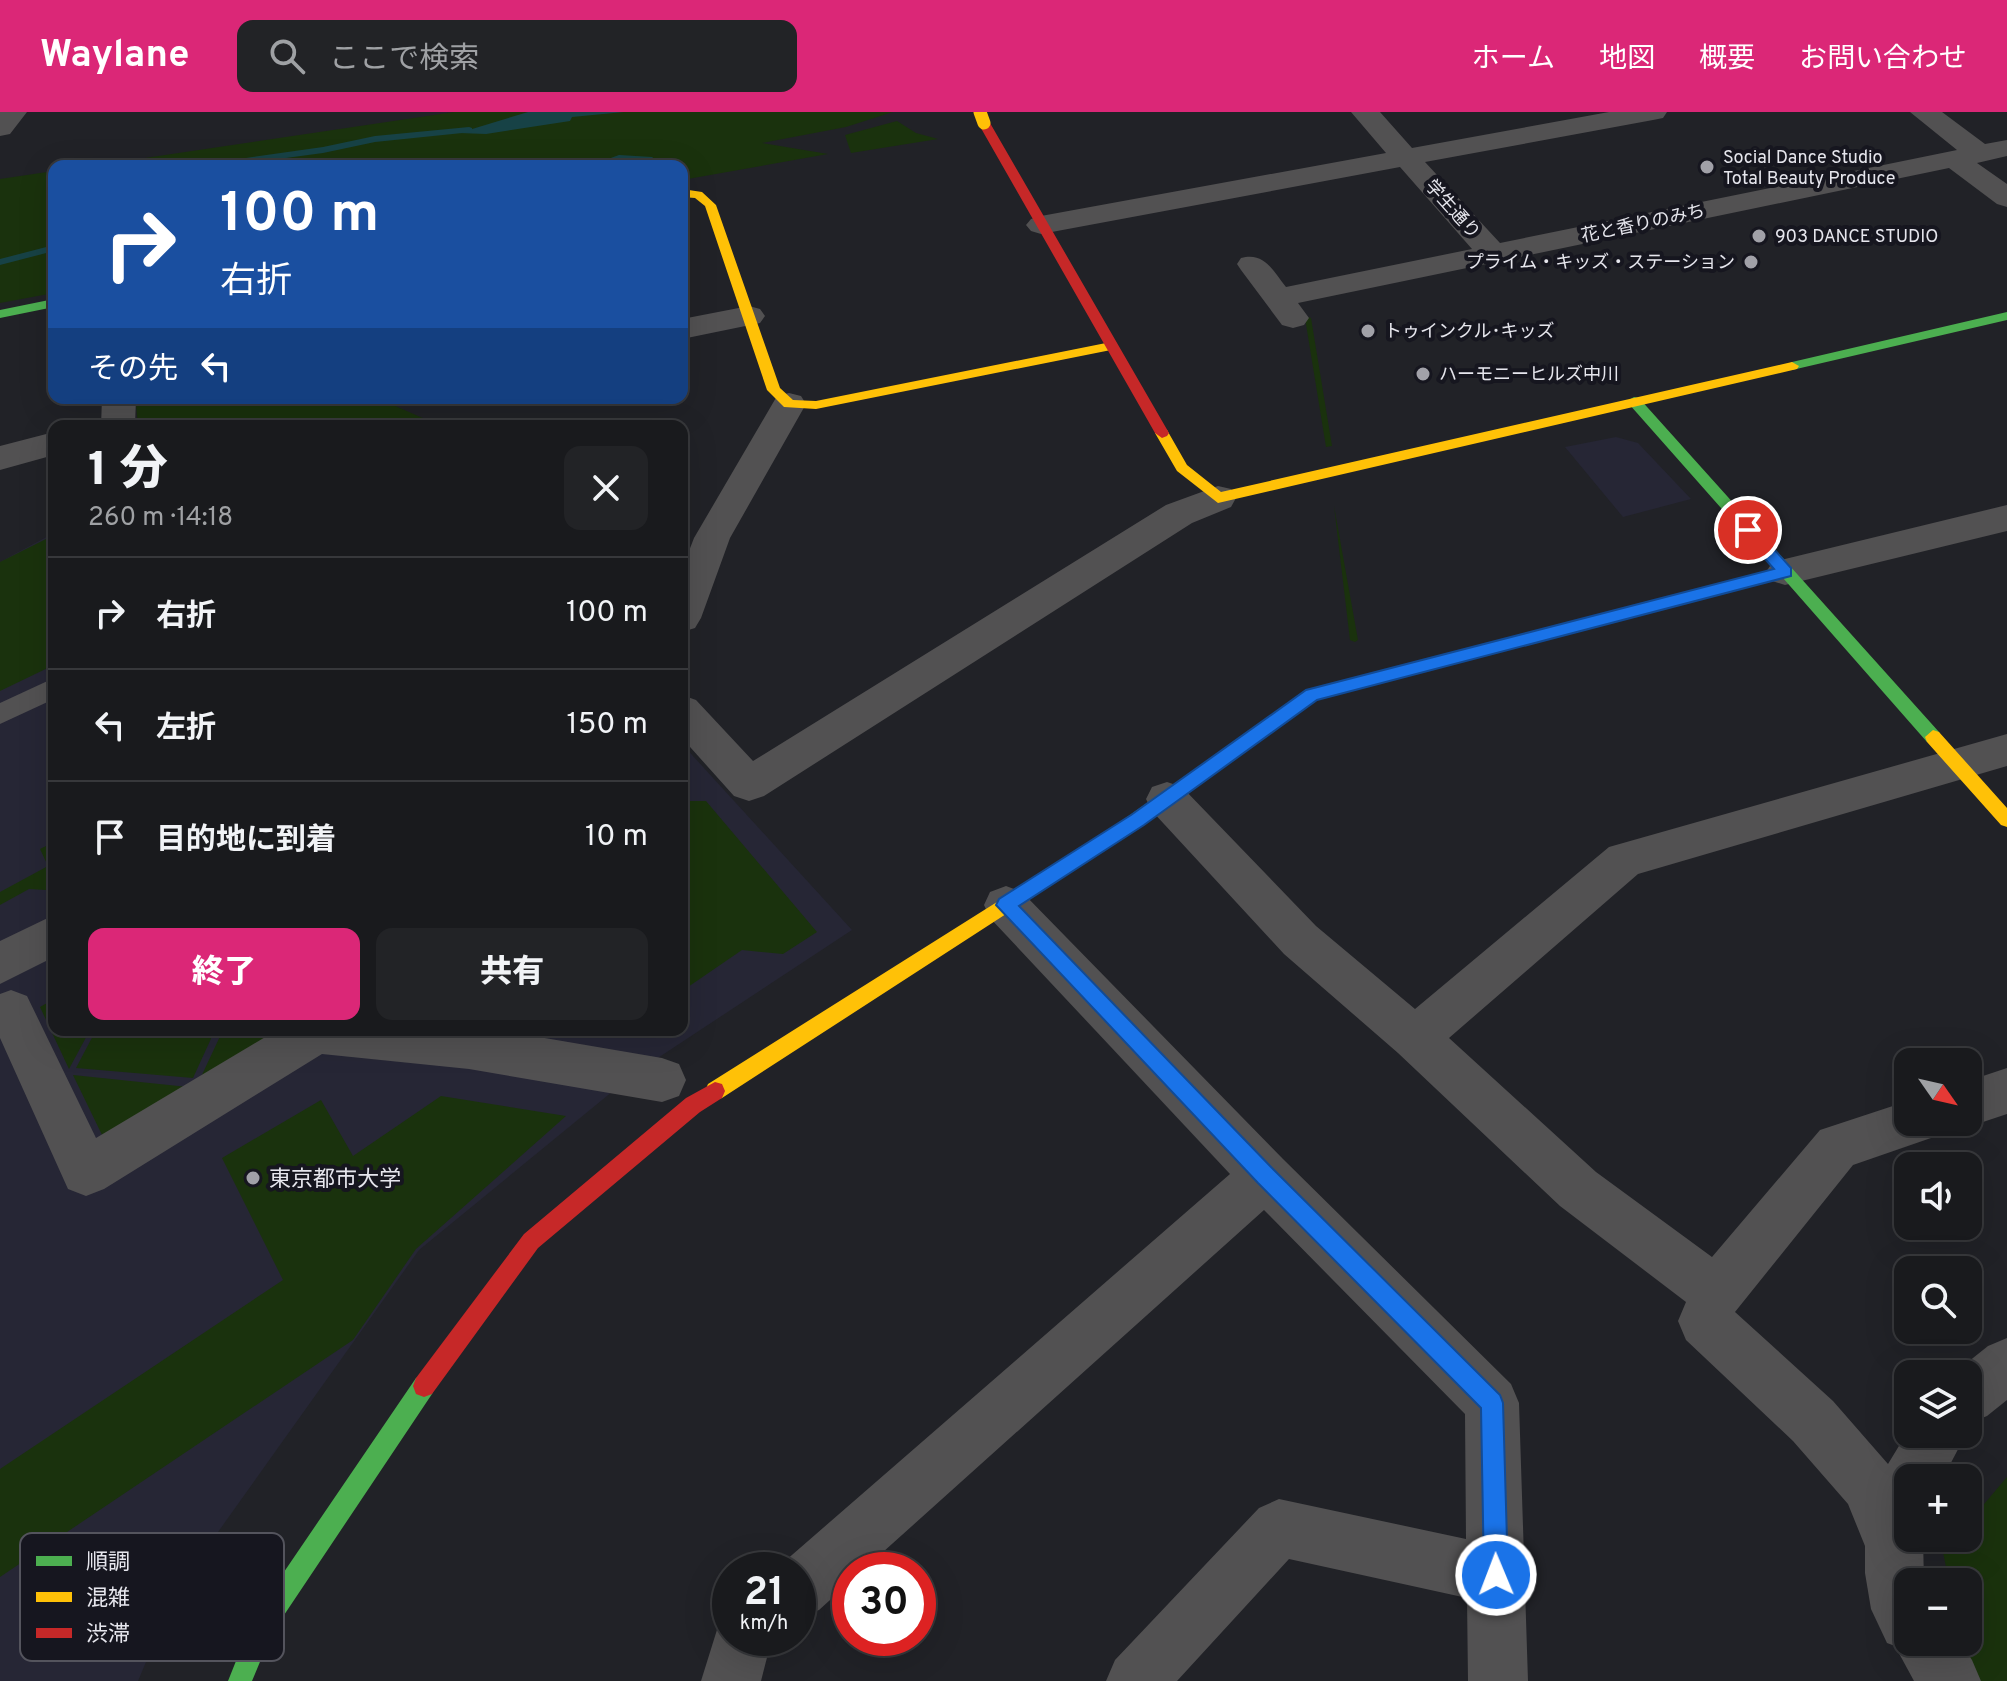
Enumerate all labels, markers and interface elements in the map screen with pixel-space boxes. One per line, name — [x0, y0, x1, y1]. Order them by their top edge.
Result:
search box — [237, 20, 797, 92]
text: Waylane — [40, 32, 189, 81]
icon: search — [265, 34, 309, 78]
text: ここで検索 — [329, 42, 479, 79]
text: ホーム — [1472, 42, 1555, 78]
text: 地図 — [1599, 42, 1655, 78]
text: 概要 — [1699, 42, 1755, 78]
text: お問い合わせ — [1799, 42, 1967, 78]
place label: Social Dance Studio Total Beauty Produce — [1723, 147, 1895, 191]
marker: Social Dance Studio Total Beauty Produce — [1698, 158, 1716, 176]
street label: 学生通り — [1419, 176, 1485, 244]
text: 100 m — [220, 181, 379, 251]
icon: right — [88, 192, 192, 296]
street label: 花と香りのみち — [1579, 200, 1707, 249]
place label: 903 DANCE STUDIO — [1775, 226, 1938, 249]
marker: 903 DANCE STUDIO — [1750, 227, 1768, 245]
place label: プライム・キッズ・ステーション — [1466, 252, 1735, 275]
marker: プライム・キッズ・ステーション — [1742, 253, 1760, 271]
text: 右折 — [220, 260, 292, 306]
place label: トゥインクル･キッズ — [1384, 321, 1554, 344]
marker: トゥインクル･キッズ — [1359, 322, 1377, 340]
icon: left — [194, 344, 238, 388]
text: その先 — [88, 352, 178, 389]
place label: ハーモニーヒルズ中川 — [1439, 364, 1619, 387]
marker: ハーモニーヒルズ中川 — [1414, 365, 1432, 383]
text: 1 分 — [88, 442, 168, 502]
button: close — [564, 446, 648, 530]
pin — [1714, 496, 1782, 564]
text: 260 m · 14:18 — [88, 502, 233, 535]
icon: arrive — [1726, 508, 1770, 552]
icon: right — [88, 591, 132, 635]
text: 100 m — [566, 595, 648, 632]
text: 右折 — [156, 599, 216, 636]
icon: left — [88, 703, 132, 747]
text: 150 m — [567, 707, 648, 744]
text: 左折 — [156, 711, 216, 748]
icon: arrive — [88, 815, 132, 859]
text: 10 m — [585, 819, 648, 856]
text: 目的地に到着 — [156, 823, 336, 860]
button: 終了 — [88, 928, 360, 1020]
button: 共有 — [376, 928, 648, 1020]
north arrow — [1894, 1048, 1982, 1136]
map controls — [1894, 1048, 1982, 1656]
button: sound — [1894, 1152, 1982, 1240]
place label: 東京都市大学 — [269, 1167, 401, 1194]
marker: 東京都市大学 — [244, 1169, 262, 1187]
button: search — [1894, 1256, 1982, 1344]
button: layers — [1894, 1360, 1982, 1448]
button: + — [1894, 1464, 1982, 1552]
legend — [20, 1533, 284, 1661]
position arrow — [1454, 1533, 1538, 1617]
text: 順調 — [86, 1550, 130, 1577]
speed limit sign: 30 — [832, 1552, 936, 1656]
button: − — [1894, 1568, 1982, 1656]
text: 21 — [744, 1569, 784, 1619]
text: 混雑 — [86, 1586, 130, 1613]
text: km/h — [740, 1611, 788, 1637]
text: 渋滞 — [86, 1622, 130, 1649]

